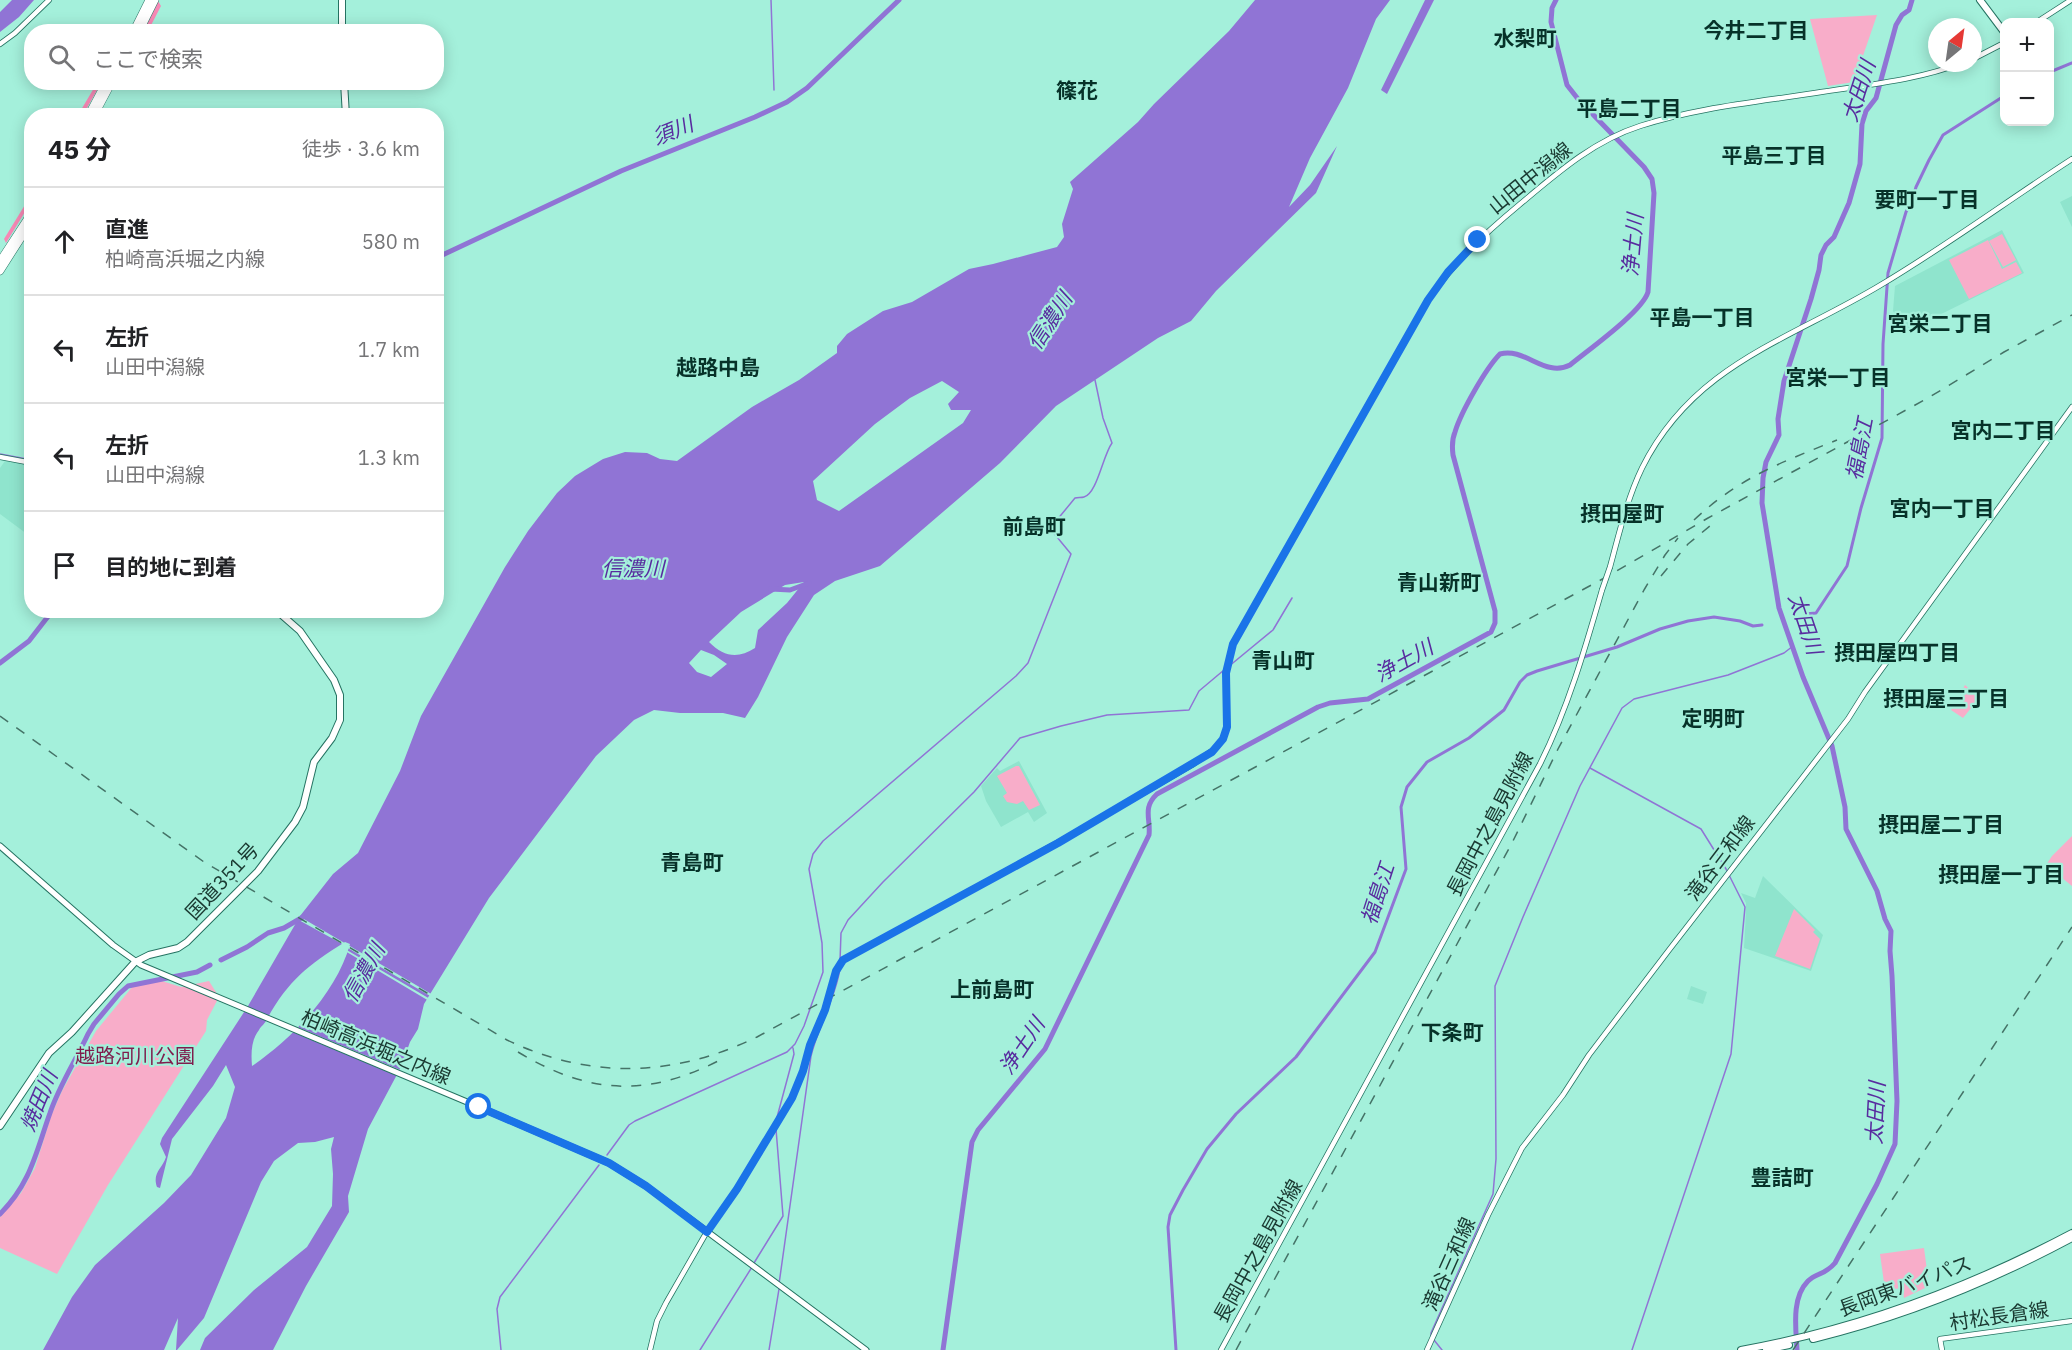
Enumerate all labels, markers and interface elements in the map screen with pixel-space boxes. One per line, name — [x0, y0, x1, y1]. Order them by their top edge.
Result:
district label: 今井二丁目 — [1704, 16, 1809, 44]
north arrow — [1928, 18, 1982, 72]
map controls — [2000, 18, 2054, 126]
button: + — [2000, 18, 2054, 72]
search box — [24, 24, 444, 90]
district label: 水梨町 — [1494, 24, 1557, 52]
icon: search — [45, 41, 78, 74]
text: ここで検索 — [93, 44, 203, 73]
water label: 太田川 — [1835, 55, 1882, 125]
button: − — [2000, 72, 2054, 126]
district label: 篠花 — [1056, 76, 1098, 104]
district label: 平島二丁目 — [1577, 94, 1682, 122]
water label: 須川 — [648, 108, 699, 151]
text: 45 分 — [48, 132, 111, 166]
text: 徒歩 · 3.6 km — [302, 135, 420, 162]
street label: 山田中潟線 — [1482, 136, 1577, 220]
district label: 平島三丁目 — [1722, 141, 1827, 169]
district label: 要町一丁目 — [1875, 185, 1980, 213]
water label: 浄土川 — [1615, 210, 1649, 278]
text: 直進 — [105, 214, 149, 243]
icon: ahead — [48, 225, 81, 258]
route end — [1464, 226, 1490, 252]
text: 580 m — [362, 228, 420, 255]
text: 柏崎高浜堀之内線 — [105, 245, 265, 272]
water label: 信濃川 — [1020, 285, 1079, 354]
district label: 平島一丁目 — [1650, 303, 1755, 331]
district label: 宮栄二丁目 — [1888, 309, 1993, 337]
text: 左折 — [105, 322, 149, 351]
icon: left — [48, 333, 81, 366]
text: 1.7 km — [358, 336, 420, 363]
text: 山田中潟線 — [105, 353, 205, 380]
district label: 越路中島 — [676, 353, 760, 381]
district label: 宮栄一丁目 — [1786, 363, 1891, 391]
water label: 福島江 — [1839, 413, 1879, 482]
district label: 宮内二丁目 — [1951, 416, 2056, 444]
text: 左折 — [105, 430, 149, 459]
icon: left — [48, 441, 81, 474]
text: 1.3 km — [358, 444, 420, 471]
text: 山田中潟線 — [105, 461, 205, 488]
district label: 宮内一丁目 — [1890, 494, 1995, 522]
district label: 摂田屋町 — [1580, 499, 1664, 527]
district label: 前島町 — [1003, 512, 1066, 540]
icon: arrive — [48, 549, 81, 582]
text: 目的地に到着 — [105, 552, 237, 581]
water label: 信濃川 — [602, 554, 666, 582]
district label: 青山新町 — [1397, 568, 1481, 596]
water label: 太田川 — [1782, 589, 1830, 660]
water label: 浄土川 — [1369, 632, 1440, 688]
district label: 摂田屋四丁目 — [1834, 638, 1960, 666]
district label: 青山町 — [1252, 646, 1315, 674]
district label: 摂田屋三丁目 — [1883, 684, 2009, 712]
district label: 定明町 — [1682, 704, 1745, 732]
street label: 長岡中之島見附線 — [1440, 747, 1539, 901]
street label: 滝谷三和線 — [1679, 810, 1760, 906]
district label: 摂田屋二丁目 — [1878, 810, 2004, 838]
street label: 国道351号 — [179, 836, 264, 925]
district label: 青島町 — [661, 848, 724, 876]
water label: 福島江 — [1354, 858, 1401, 928]
district label: 摂田屋一丁目 — [1938, 860, 2064, 888]
water label: 信濃川 — [336, 936, 392, 1007]
district label: 上前島町 — [950, 975, 1034, 1003]
street label: 柏崎高浜堀之内線 — [297, 1003, 455, 1090]
water label: 浄土川 — [992, 1010, 1052, 1079]
district label: 下条町 — [1421, 1018, 1484, 1046]
park label: 越路河川公園 — [75, 1042, 195, 1069]
water label: 焼田川 — [13, 1064, 64, 1135]
water label: 太田川 — [1859, 1079, 1891, 1145]
route start — [465, 1093, 491, 1119]
district label: 豊詰町 — [1751, 1163, 1814, 1191]
street label: 長岡中之島見附線 — [1207, 1174, 1308, 1327]
street label: 滝谷三和線 — [1416, 1213, 1481, 1315]
street label: 長岡東バイパス — [1835, 1249, 1975, 1322]
street label: 村松長倉線 — [1948, 1295, 2050, 1336]

